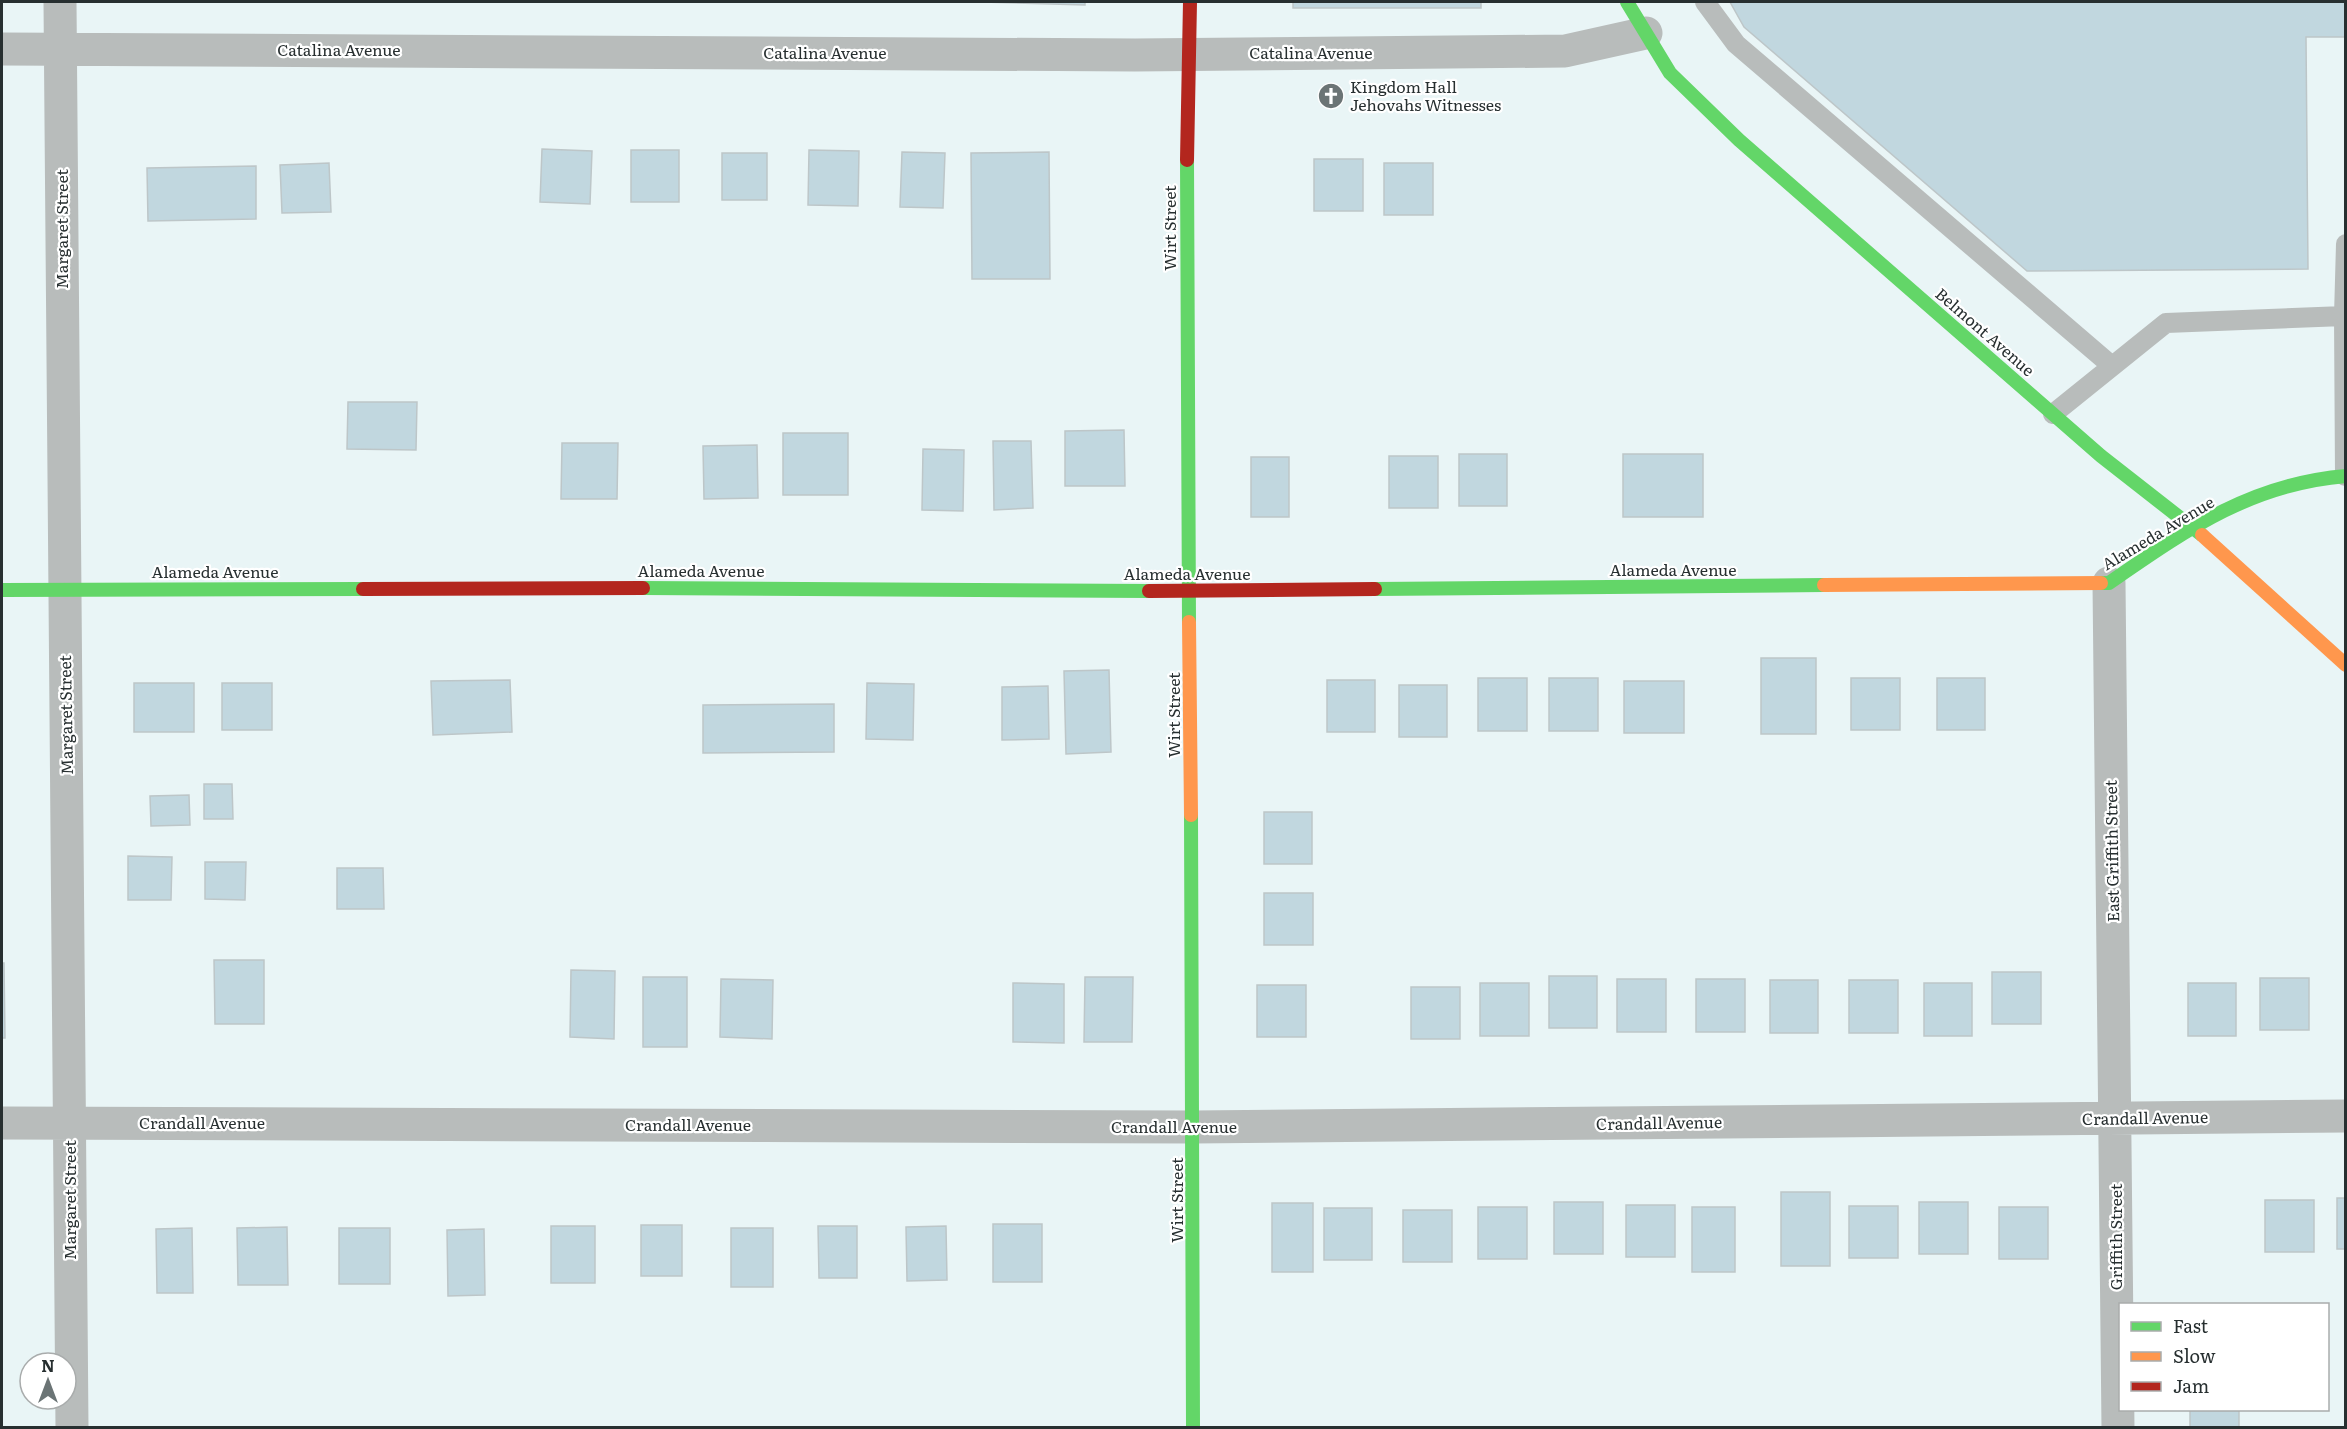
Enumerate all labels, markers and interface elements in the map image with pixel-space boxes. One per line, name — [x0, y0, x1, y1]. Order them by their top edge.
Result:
street label: Catalina Avenue — [277, 37, 401, 61]
street label: Catalina Avenue — [763, 40, 887, 64]
street label: Catalina Avenue — [1249, 40, 1373, 64]
place label: Kingdom Hall Jehovahs Witnesses — [1350, 74, 1501, 116]
church icon: Kingdom Hall Jehovahs Witnesses — [1316, 81, 1346, 111]
street label: Margaret Street — [49, 169, 73, 289]
street label: Wirt Street — [1157, 185, 1181, 271]
street label: Belmont Avenue — [1931, 281, 2041, 381]
street label: Alameda Avenue — [2097, 489, 2218, 575]
street label: Alameda Avenue — [1609, 557, 1737, 581]
street label: Alameda Avenue — [637, 558, 765, 582]
street label: Alameda Avenue — [151, 559, 279, 583]
street label: Alameda Avenue — [1123, 561, 1251, 585]
street label: Margaret Street — [52, 654, 78, 775]
street label: Wirt Street — [1161, 672, 1185, 758]
street label: East Griffith Street — [2098, 779, 2124, 922]
street label: Crandall Avenue — [2082, 1104, 2208, 1130]
street label: Crandall Avenue — [1596, 1109, 1722, 1135]
street label: Crandall Avenue — [139, 1110, 265, 1134]
street label: Crandall Avenue — [625, 1112, 751, 1136]
street label: Crandall Avenue — [1111, 1114, 1237, 1138]
street label: Margaret Street — [57, 1140, 81, 1260]
street label: Wirt Street — [1164, 1157, 1188, 1243]
street label: Griffith Street — [2103, 1183, 2127, 1290]
legend — [2119, 1303, 2329, 1411]
text: Fast — [2173, 1312, 2209, 1339]
text: Slow — [2173, 1342, 2216, 1369]
north arrow — [18, 1351, 78, 1411]
text: N — [41, 1353, 55, 1377]
text: Jam — [2173, 1372, 2209, 1399]

